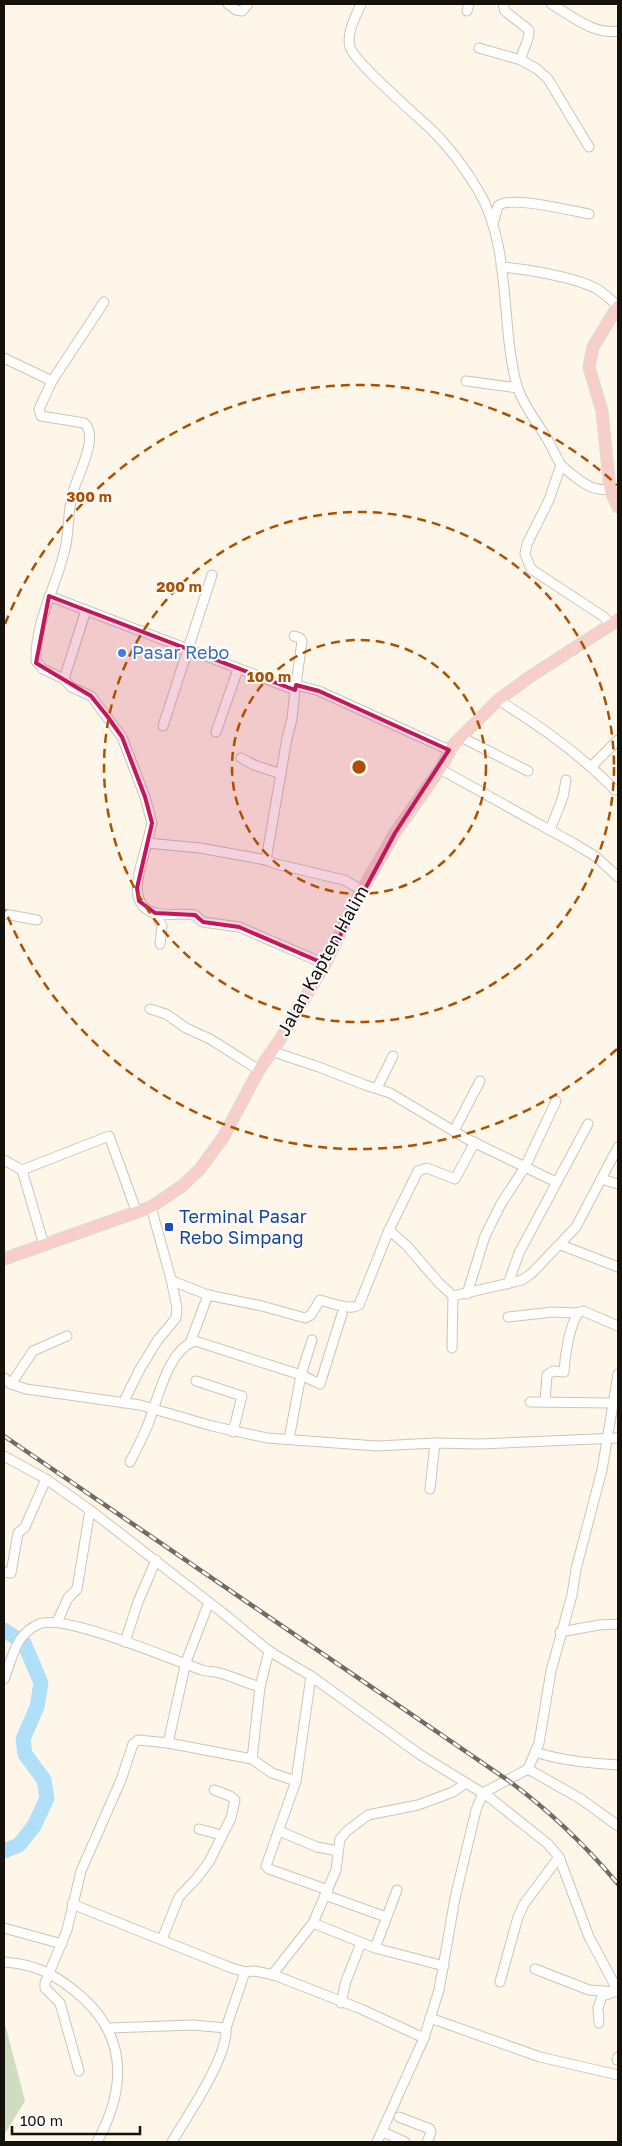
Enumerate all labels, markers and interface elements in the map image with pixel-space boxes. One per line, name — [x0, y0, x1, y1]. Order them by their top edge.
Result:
text: 300 m — [66, 487, 112, 505]
text: 200 m — [156, 577, 202, 595]
place label: Pasar Rebo — [132, 641, 229, 663]
marker: Pasar Rebo — [116, 647, 128, 659]
text: 100 m — [247, 667, 291, 685]
centre of rings — [350, 758, 368, 776]
street label: Jalan Kapten Halim — [272, 881, 373, 1040]
place label: Terminal Pasar Rebo Simpang — [179, 1205, 307, 1248]
marker: Terminal Pasar Rebo Simpang — [163, 1221, 175, 1233]
scale bar — [12, 2104, 140, 2136]
text: 100 m — [20, 2111, 63, 2129]

